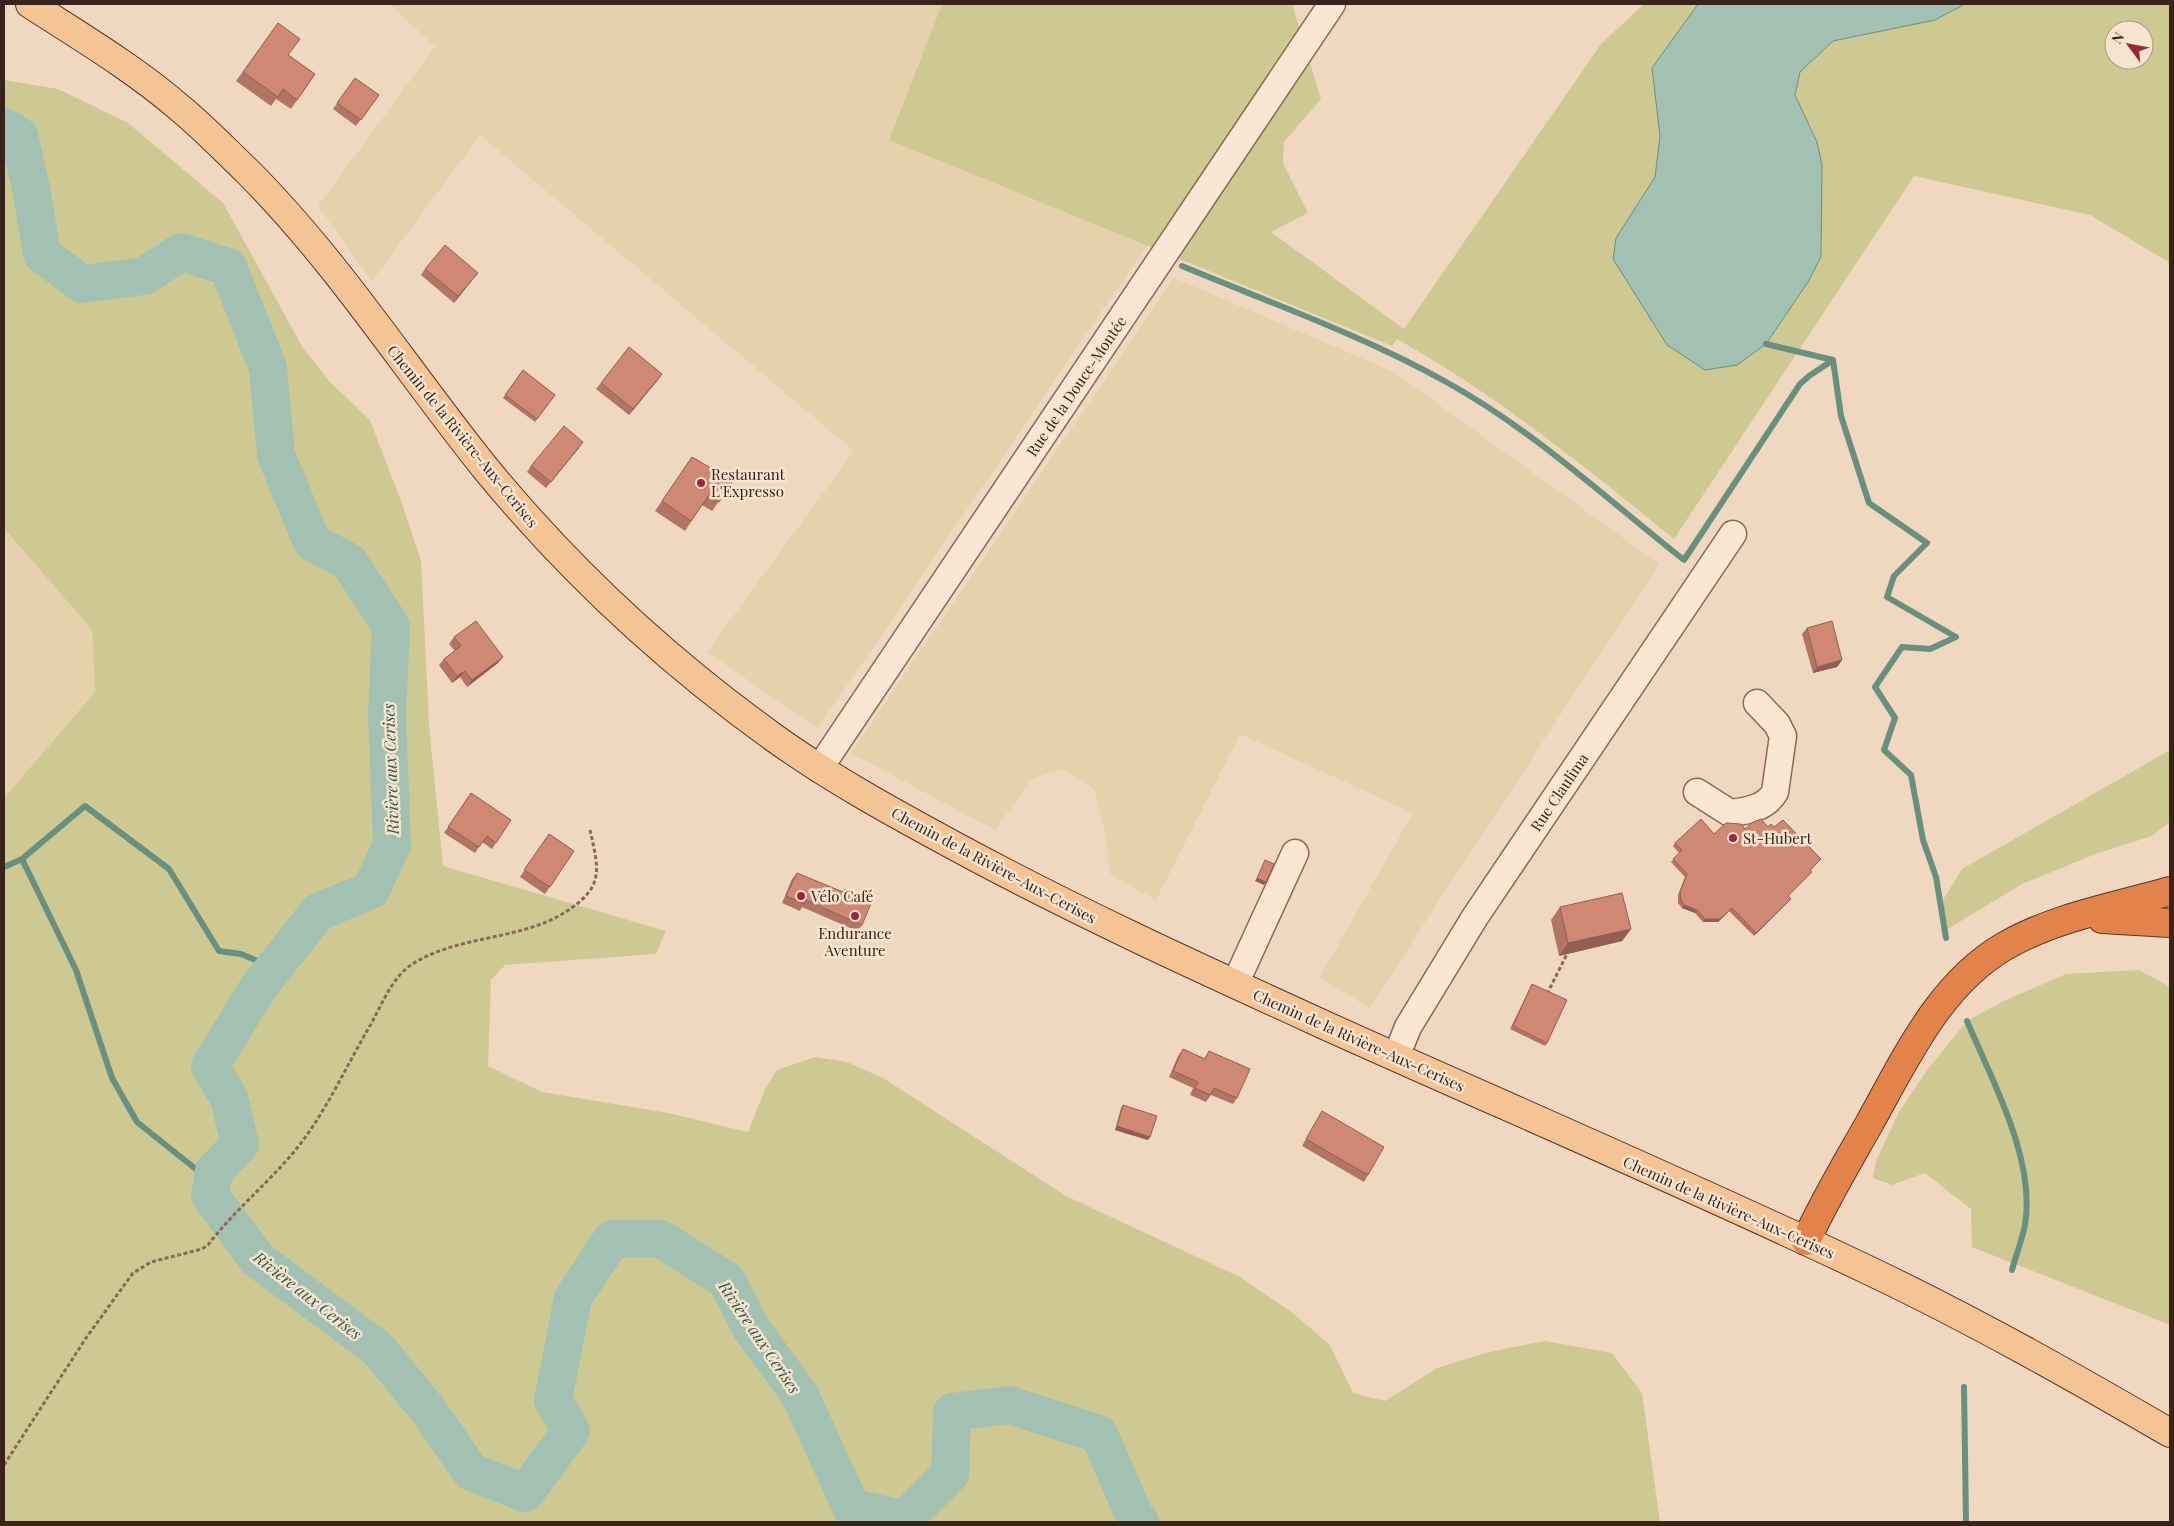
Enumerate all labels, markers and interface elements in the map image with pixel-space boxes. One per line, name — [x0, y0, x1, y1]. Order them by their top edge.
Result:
north arrow — [2104, 20, 2154, 70]
text: N — [2107, 29, 2128, 47]
street label: Rue de la Douce-Montée — [1021, 312, 1131, 460]
street label: Chemin de la Rivière-Aux-Cerises — [383, 341, 543, 531]
place label: Restaurant L'Expresso — [711, 464, 786, 501]
marker: Restaurant L'Expresso — [695, 477, 707, 489]
water label: Rivière aux Cerises — [377, 703, 403, 836]
street label: Rue Claulima — [1526, 749, 1593, 835]
street label: Chemin de la Rivière-Aux-Cerises — [888, 802, 1100, 928]
place label: St-Hubert — [1743, 828, 1813, 848]
marker: St-Hubert — [1727, 832, 1739, 844]
place label: Vélo Café — [810, 886, 873, 906]
marker: Vélo Café — [795, 890, 807, 902]
marker: Endurance Aventure — [849, 910, 861, 922]
place label: Endurance Aventure — [818, 923, 892, 960]
street label: Chemin de la Rivière-Aux-Cerises — [1250, 984, 1468, 1096]
street label: Chemin de la Rivière-Aux-Cerises — [1620, 1151, 1838, 1263]
water label: Rivière aux Cerises — [249, 1246, 366, 1344]
water label: Rivière aux Cerises — [714, 1276, 805, 1397]

